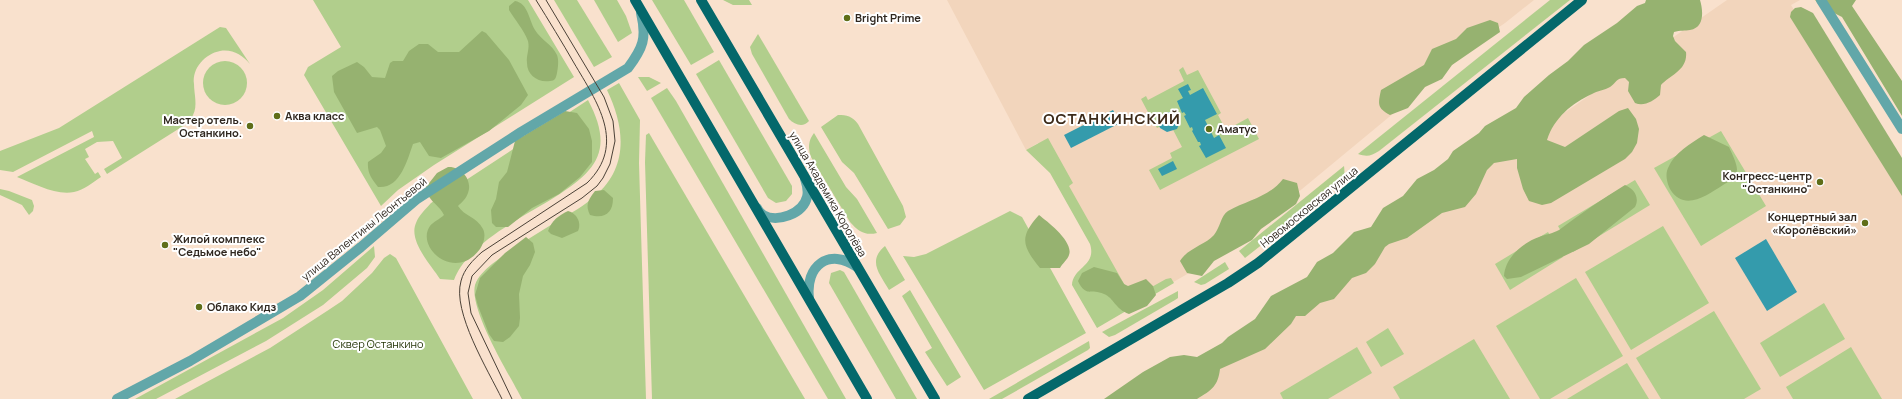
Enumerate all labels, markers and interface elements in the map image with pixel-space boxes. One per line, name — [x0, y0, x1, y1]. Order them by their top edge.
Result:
place label: Bright Prime — [855, 10, 921, 25]
marker: Bright Prime — [842, 13, 852, 23]
place label: Аква класс — [285, 108, 344, 123]
district label: ОСТАНКИНСКИЙ — [1043, 108, 1181, 129]
marker: Аква класс — [272, 111, 282, 121]
place label: Мастер отель. Останкино. — [163, 112, 242, 140]
marker: Мастер отель. Останкино. — [245, 121, 255, 131]
place label: Аматус — [1217, 121, 1257, 136]
marker: Аматус — [1204, 124, 1214, 134]
street label: улица Академика Королёва — [786, 128, 871, 259]
street label: Новомосковская улица — [1257, 163, 1361, 251]
place label: Конгресс-центр "Останкино" — [1723, 168, 1812, 196]
street label: улица Валентины Леонтьевой — [298, 173, 429, 284]
marker: Конгресс-центр "Останкино" — [1815, 177, 1825, 187]
place label: Концертный зал «Королёвский» — [1768, 209, 1857, 237]
marker: Концертный зал «Королёвский» — [1860, 218, 1870, 228]
place label: Жилой комплекс "Седьмое небо" — [173, 231, 265, 259]
marker: Жилой комплекс "Седьмое небо" — [160, 240, 170, 250]
place label: Облако Кидз — [207, 299, 276, 314]
marker: Облако Кидз — [194, 302, 204, 312]
park label: Сквер Останкино — [333, 336, 424, 351]

